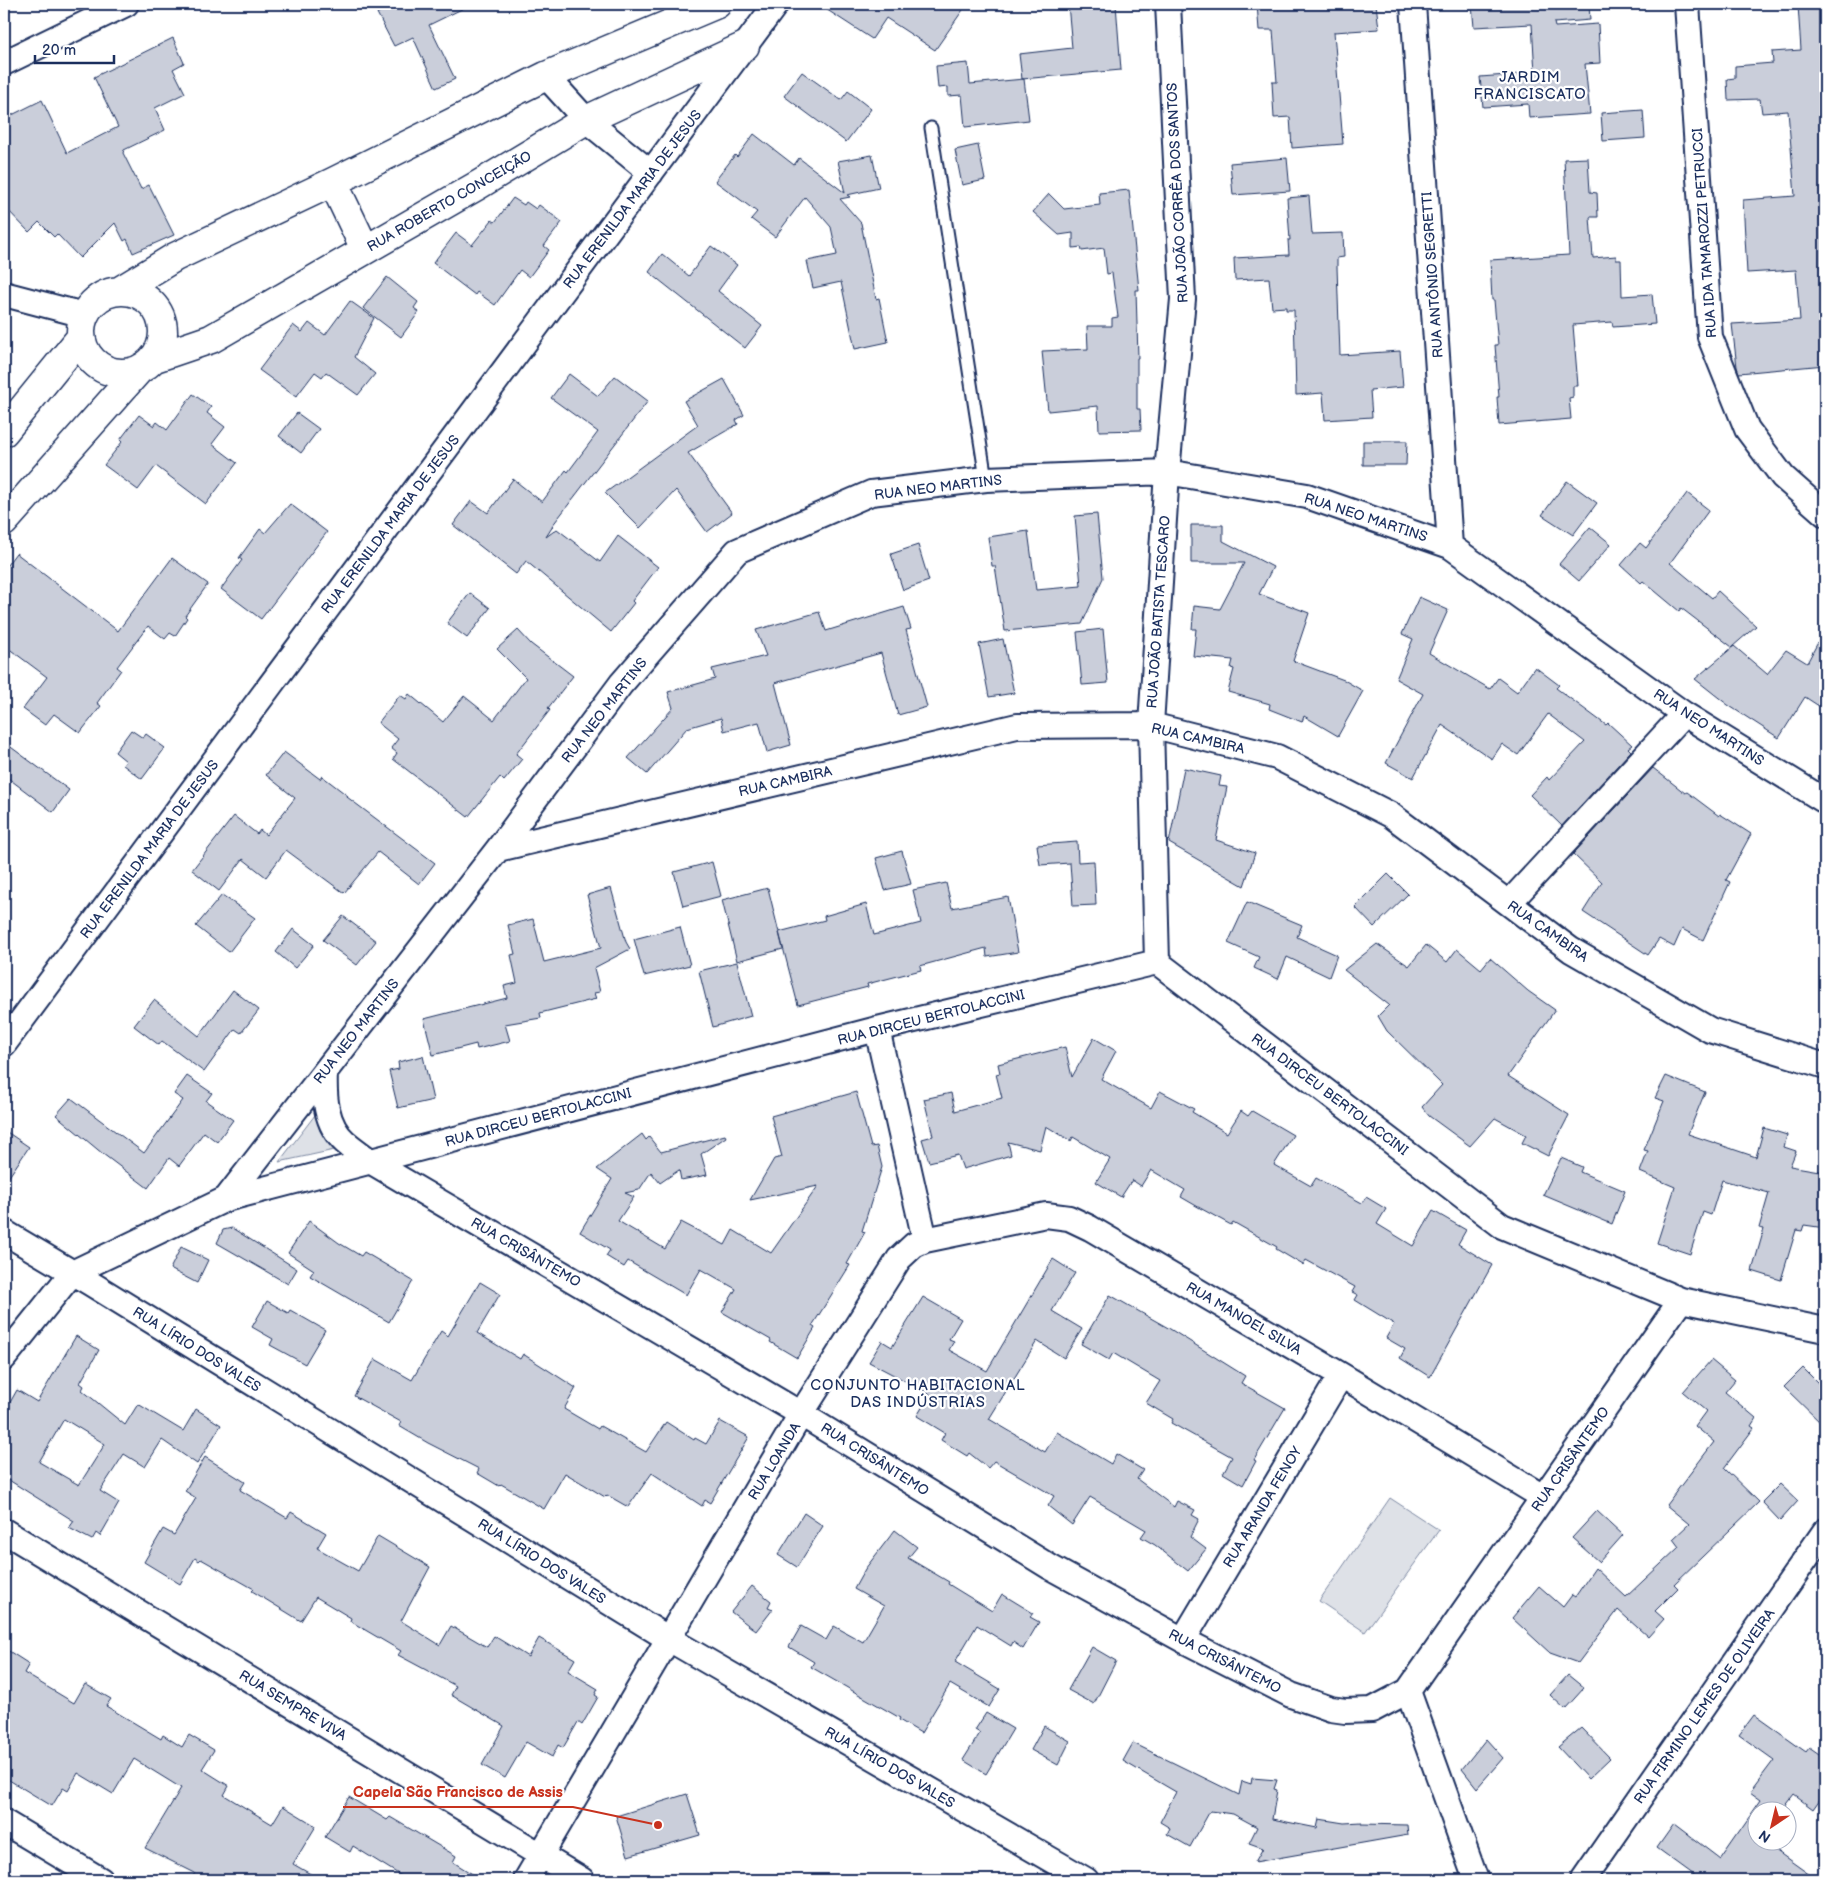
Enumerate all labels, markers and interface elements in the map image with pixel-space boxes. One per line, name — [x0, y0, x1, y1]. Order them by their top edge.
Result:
scale bar — [35, 32, 114, 64]
text: 20 m — [42, 41, 76, 60]
district label: JARDIM FRANCISCATO — [1473, 68, 1587, 104]
street label: RUA JOÃO CORRÊA DOS SANTOS — [1162, 82, 1192, 304]
street label: RUA ERENILDA MARIA DE JESUS — [560, 107, 705, 292]
street label: RUA IDA TAMAROZZI PETRUCCI — [1689, 127, 1720, 339]
street label: RUA ROBERTO CONCEIÇÃO — [364, 146, 535, 256]
street label: RUA ANTÔNIO SEGRETTI — [1417, 191, 1447, 359]
street label: RUA ERENILDA MARIA DE JESUS — [318, 432, 463, 617]
street label: RUA NEO MARTINS — [873, 471, 1003, 504]
street label: RUA NEO MARTINS — [1302, 490, 1430, 545]
street label: RUA JOÃO BATISTA TESCARO — [1142, 515, 1174, 709]
street label: RUA NEO MARTINS — [558, 654, 651, 766]
street label: RUA NEO MARTINS — [1650, 685, 1767, 770]
street label: RUA CAMBIRA — [1150, 719, 1247, 758]
street label: RUA ERENILDA MARIA DE JESUS — [77, 757, 222, 942]
street label: RUA CAMBIRA — [737, 762, 834, 800]
street label: RUA CAMBIRA — [1504, 897, 1592, 966]
street label: RUA NEO MARTINS — [310, 975, 403, 1087]
street label: RUA DIRCEU BERTOLACCINI — [836, 986, 1026, 1049]
street label: RUA DIRCEU BERTOLACCINI — [1248, 1030, 1412, 1159]
street label: RUA DIRCEU BERTOLACCINI — [443, 1084, 633, 1151]
street label: RUA CRISÂNTEMO — [468, 1213, 585, 1291]
street label: RUA MANOEL SILVA — [1183, 1278, 1305, 1359]
street label: RUA LÍRIO DOS VALES — [130, 1302, 264, 1396]
district label: CONJUNTO HABITACIONAL DAS INDÚSTRIAS — [810, 1376, 1026, 1412]
street label: RUA CRISÂNTEMO — [1527, 1403, 1613, 1515]
street label: RUA CRISÂNTEMO — [818, 1418, 933, 1500]
street label: RUA LOANDA — [745, 1419, 804, 1503]
street label: RUA ARANDA FENOY — [1220, 1443, 1306, 1571]
street label: RUA LÍRIO DOS VALES — [475, 1514, 609, 1608]
street label: RUA FIRMINO LEMES DE OLIVEIRA — [1630, 1605, 1779, 1807]
street label: RUA CRISÂNTEMO — [1166, 1625, 1285, 1697]
street label: RUA SEMPRE VIVA — [236, 1667, 350, 1744]
street label: RUA LÍRIO DOS VALES — [822, 1722, 958, 1812]
callout: Capela São Francisco de Assis — [343, 1777, 573, 1807]
text: Capela São Francisco de Assis — [353, 1783, 563, 1802]
north arrow — [1746, 1802, 1796, 1852]
text: N — [1756, 1826, 1774, 1846]

